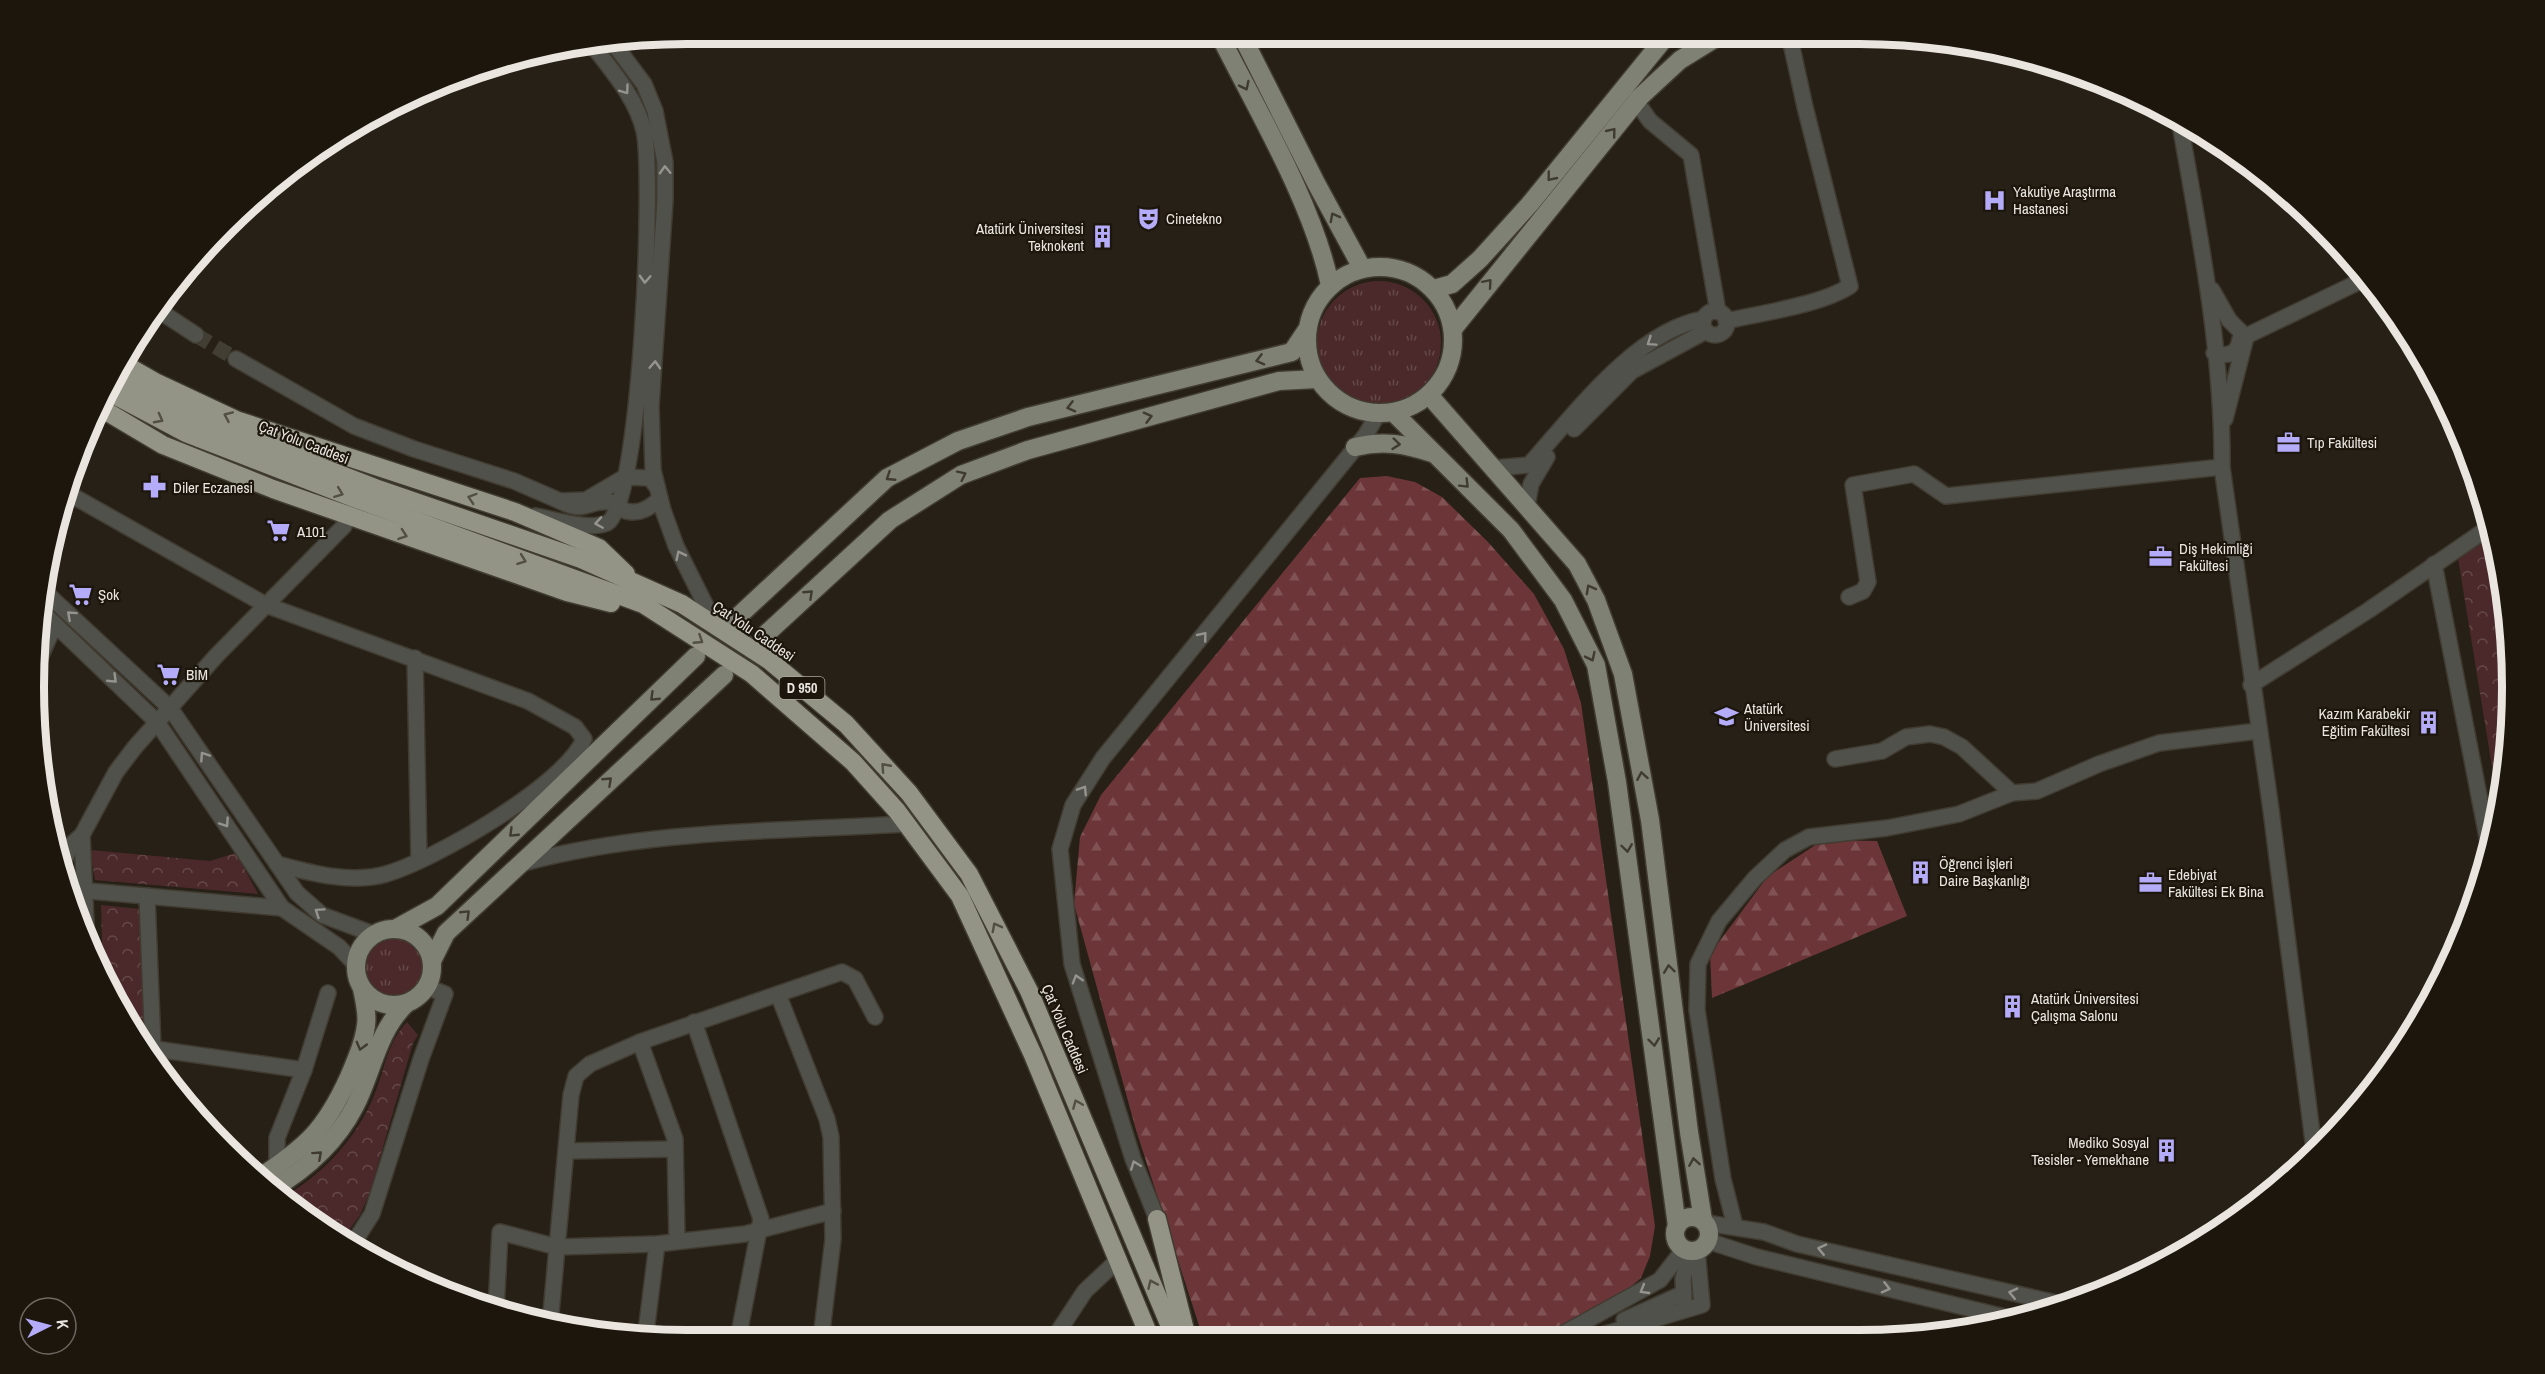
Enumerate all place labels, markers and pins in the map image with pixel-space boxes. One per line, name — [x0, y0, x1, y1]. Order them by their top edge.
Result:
place label: Yakutiye Araştırma Hastanesi — [2013, 181, 2116, 219]
hospital icon: Yakutiye Araştırma Hastanesi — [1982, 187, 2008, 213]
theatre icon: Cinetekno — [1135, 205, 1161, 231]
place label: Cinetekno — [1166, 208, 1222, 229]
place label: Atatürk Üniversitesi Teknokent — [975, 218, 1085, 256]
building icon: Atatürk Üniversitesi Teknokent — [1089, 224, 1115, 250]
office icon: Tıp Fakültesi — [2276, 429, 2302, 455]
place label: Tıp Fakültesi — [2307, 432, 2377, 453]
pharmacy icon: Diler Eczanesi — [142, 474, 168, 500]
place label: Diler Eczanesi — [173, 477, 253, 498]
supermarket icon: A101 — [266, 518, 292, 544]
place label: A101 — [296, 521, 326, 542]
place label: Diş Hekimliği Fakültesi — [2179, 538, 2253, 576]
office icon: Diş Hekimliği Fakültesi — [2148, 544, 2174, 570]
supermarket icon: Şok — [67, 581, 93, 607]
place label: Şok — [98, 584, 120, 605]
supermarket icon: BİM — [155, 661, 181, 687]
place label: BİM — [186, 664, 208, 685]
place label: Atatürk Üniversitesi — [1743, 698, 1810, 736]
place label: Kazım Karabekir Eğitim Fakültesi — [2318, 703, 2410, 741]
school or university icon: Atatürk Üniversitesi — [1713, 704, 1739, 730]
building icon: Kazım Karabekir Eğitim Fakültesi — [2415, 709, 2441, 735]
place label: Öğrenci İşleri Daire Başkanlığı — [1939, 853, 2030, 891]
building icon: Öğrenci İşleri Daire Başkanlığı — [1908, 859, 1934, 885]
place label: Edebiyat Fakültesi Ek Bina — [2168, 864, 2264, 902]
office icon: Edebiyat Fakültesi Ek Bina — [2137, 870, 2163, 896]
place label: Atatürk Üniversitesi Çalışma Salonu — [2030, 988, 2139, 1026]
building icon: Atatürk Üniversitesi Çalışma Salonu — [2000, 994, 2026, 1020]
place label: Mediko Sosyal Tesisler - Yemekhane — [2031, 1132, 2149, 1170]
building icon: Mediko Sosyal Tesisler - Yemekhane — [2154, 1138, 2180, 1164]

